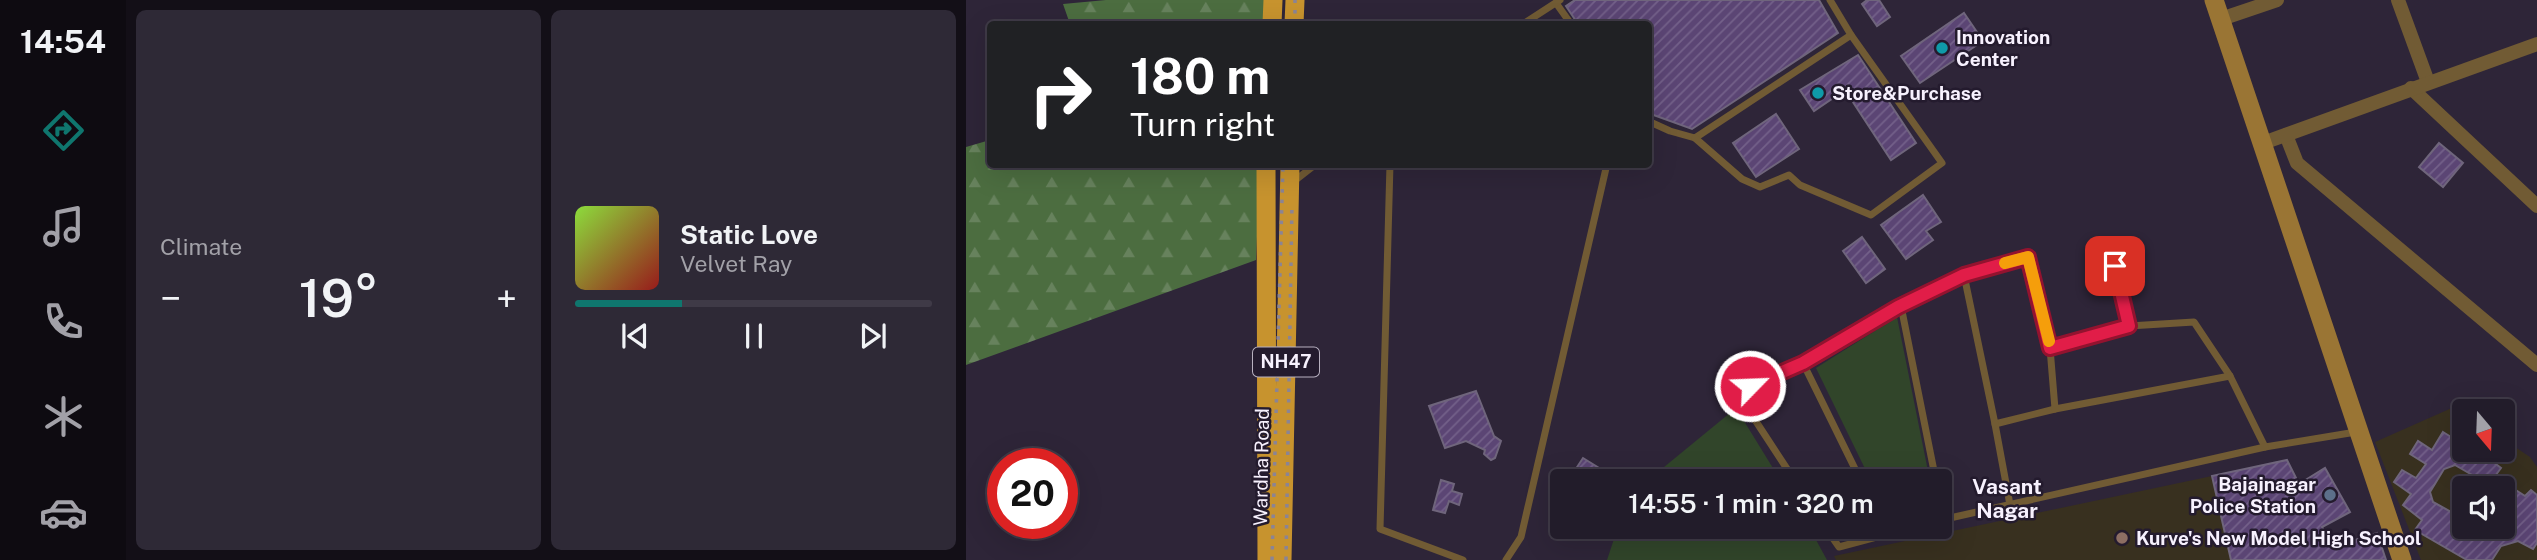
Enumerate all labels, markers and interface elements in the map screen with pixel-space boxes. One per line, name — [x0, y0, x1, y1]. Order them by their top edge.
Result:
text: 14:54 — [20, 23, 106, 60]
place label: Innovation Center — [1956, 26, 2050, 70]
marker: Innovation Center — [1934, 40, 1950, 56]
text: 180 m — [1130, 47, 1270, 105]
icon: right — [1015, 49, 1106, 140]
place label: Store&Purchase — [1832, 82, 1982, 104]
marker: Store&Purchase — [1810, 85, 1826, 101]
icon: directions — [39, 106, 88, 155]
text: Turn right — [1130, 106, 1275, 143]
icon: music — [39, 202, 88, 251]
text: Static Love — [680, 219, 818, 250]
text: Climate — [160, 233, 242, 260]
pin — [2085, 236, 2145, 296]
icon: arrive — [2096, 247, 2134, 285]
text: Velvet Ray — [680, 250, 792, 277]
text: 19° — [299, 268, 378, 329]
text: − — [160, 276, 181, 321]
text: + — [496, 276, 517, 321]
icon: phone — [39, 297, 88, 346]
icon: previous — [616, 317, 654, 355]
icon: pause — [735, 317, 773, 355]
icon: next — [854, 317, 892, 355]
road number: NH47 — [1253, 348, 1319, 376]
position arrow — [1713, 349, 1787, 423]
icon: climate — [39, 392, 88, 441]
north arrow — [2452, 399, 2515, 462]
map controls — [2452, 399, 2515, 539]
street label: Wardha Road — [1249, 408, 1273, 526]
speed limit sign: 20 — [987, 448, 1078, 539]
place label: Bajajnagar Police Station — [2190, 473, 2316, 517]
district label: Vasant Nagar — [1972, 474, 2042, 523]
button: sound — [2452, 476, 2515, 539]
marker: Bajajnagar Police Station — [2322, 487, 2338, 503]
icon: car — [39, 488, 88, 537]
text: 14:55 · 1 min · 320 m — [1628, 488, 1874, 519]
place label: Kurve's New Model High School — [2136, 527, 2421, 549]
marker: Kurve's New Model High School — [2114, 530, 2130, 546]

